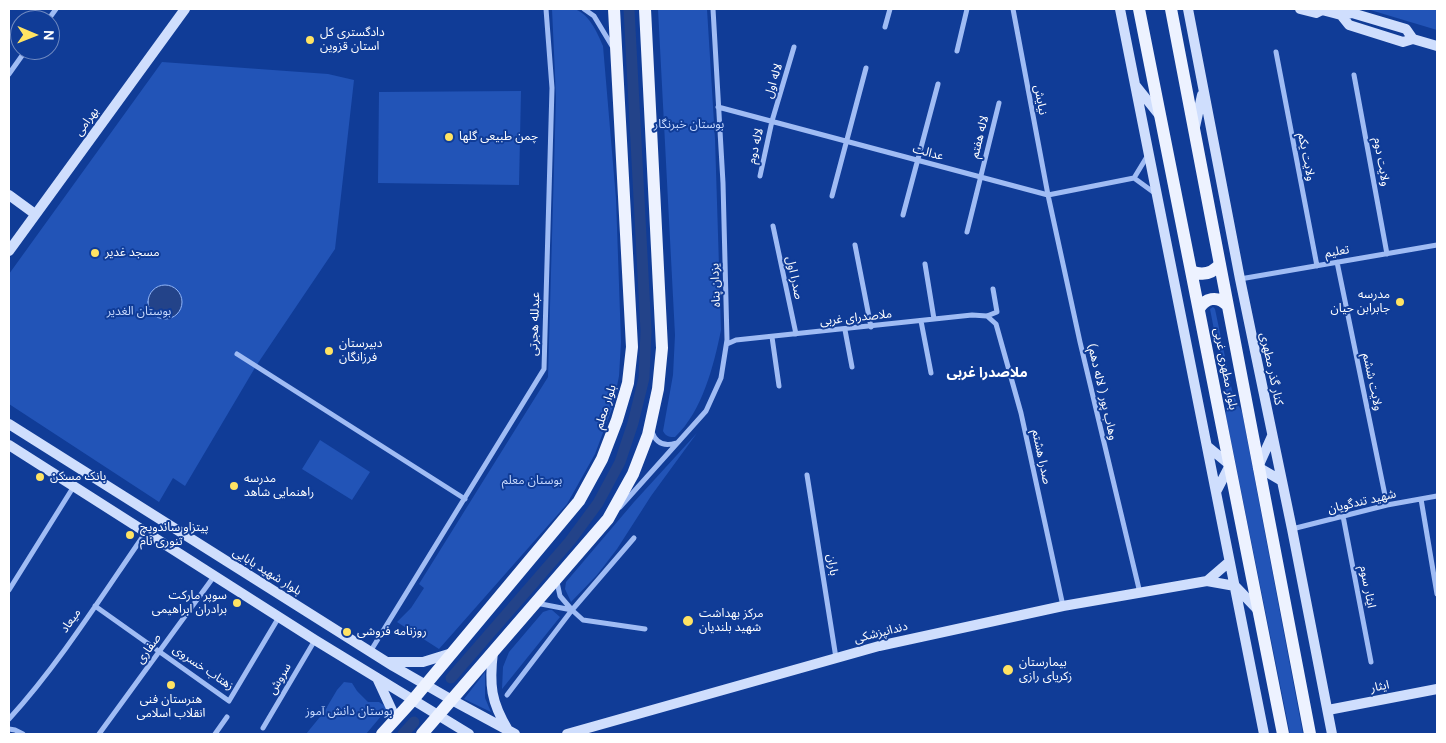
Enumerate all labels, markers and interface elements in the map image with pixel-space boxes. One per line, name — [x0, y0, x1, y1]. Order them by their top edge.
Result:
north arrow — [10, 10, 60, 60]
place label: دادگستری کل استان قزوین — [320, 26, 385, 54]
text: N — [40, 30, 58, 41]
marker: دادگستری کل استان قزوین — [304, 34, 316, 46]
street label: لاله اول — [762, 62, 786, 100]
street label: نيايش — [1030, 84, 1050, 116]
street label: بهرامی — [72, 105, 102, 139]
street label: لاله هفتم — [968, 114, 992, 160]
park label: بوستان خبرنگار — [654, 118, 724, 132]
street label: لاله دوم — [745, 127, 767, 165]
place label: چمن طبیعی گلها — [459, 130, 538, 144]
marker: چمن طبیعی گلها — [443, 131, 455, 143]
street label: ولایت یکم — [1294, 132, 1318, 182]
street label: ولایت دوم — [1370, 137, 1392, 187]
street label: عدالت — [911, 142, 945, 164]
street label: تعلیم — [1324, 243, 1350, 261]
place label: مسجد غدیر — [105, 246, 159, 260]
marker: مسجد غدیر — [89, 247, 101, 259]
street label: صدرا اول — [782, 255, 806, 301]
street label: یزدان پناه — [708, 263, 724, 307]
place label: مدرسه جابرابن حیان — [1330, 288, 1390, 316]
street label: عبدلله هجرتی — [527, 292, 543, 356]
marker: مدرسه جابرابن حیان — [1394, 296, 1406, 308]
park label: بوستان الغدیر — [107, 305, 171, 319]
street label: ملاصدرای غربی — [819, 307, 893, 329]
street label: بلوار مطهری غربی — [1210, 327, 1240, 411]
street label: کنار گذر مطهری — [1256, 331, 1286, 407]
place label: دبیرستان فرزانگان — [339, 337, 382, 365]
street label: وهاب پور ( لاله دهم) — [1084, 342, 1120, 442]
marker: دبیرستان فرزانگان — [323, 345, 335, 357]
street label: ولایت ششم — [1359, 352, 1385, 412]
district label: ملاصدرا غربی — [946, 365, 1028, 381]
street label: بلوار معلم — [592, 383, 620, 431]
street label: صدرا هشتم — [1028, 428, 1054, 486]
place label: بانک مسکن — [50, 470, 106, 484]
marker: بانک مسکن — [34, 471, 46, 483]
place label: مدرسه راهنمایی شاهد — [244, 472, 314, 500]
park label: بوستان معلم — [502, 474, 562, 488]
marker: مدرسه راهنمایی شاهد — [228, 480, 240, 492]
street label: شهید تندگویان — [1327, 487, 1397, 517]
place label: پیتزاو ساندویچ تنوری نام — [140, 521, 208, 549]
marker: پیتزاو ساندویچ تنوری نام — [124, 529, 136, 541]
street label: بلوار شهید بابایی — [230, 545, 304, 599]
street label: باران — [823, 553, 841, 577]
street label: ایثار سوم — [1356, 565, 1378, 609]
place label: سوپر مارکت برادران ابراهیمی — [152, 589, 227, 617]
marker: سوپر مارکت برادران ابراهیمی — [231, 597, 243, 609]
street label: میعاد — [58, 606, 84, 636]
place label: مرکز بهداشت شهید بلندیان — [699, 607, 764, 635]
marker: مرکز بهداشت شهید بلندیان — [681, 614, 695, 628]
street label: دندانپزشکی — [853, 619, 909, 647]
place label: روزنامه فروشی — [357, 625, 427, 639]
marker: روزنامه فروشی — [341, 626, 353, 638]
street label: صفاری — [133, 631, 165, 667]
street label: زهتاب خسروی — [170, 642, 236, 694]
place label: بیمارستان زکریای رازی — [1019, 656, 1072, 684]
street label: سروش — [265, 661, 295, 697]
marker: بیمارستان زکریای رازی — [1001, 663, 1015, 677]
street label: ایثار — [1369, 678, 1391, 696]
marker: هنرستان فنی انقلاب اسلامی — [165, 679, 177, 691]
place label: هنرستان فنی انقلاب اسلامی — [137, 693, 205, 721]
park label: بوستان دانش آموز — [305, 705, 393, 719]

